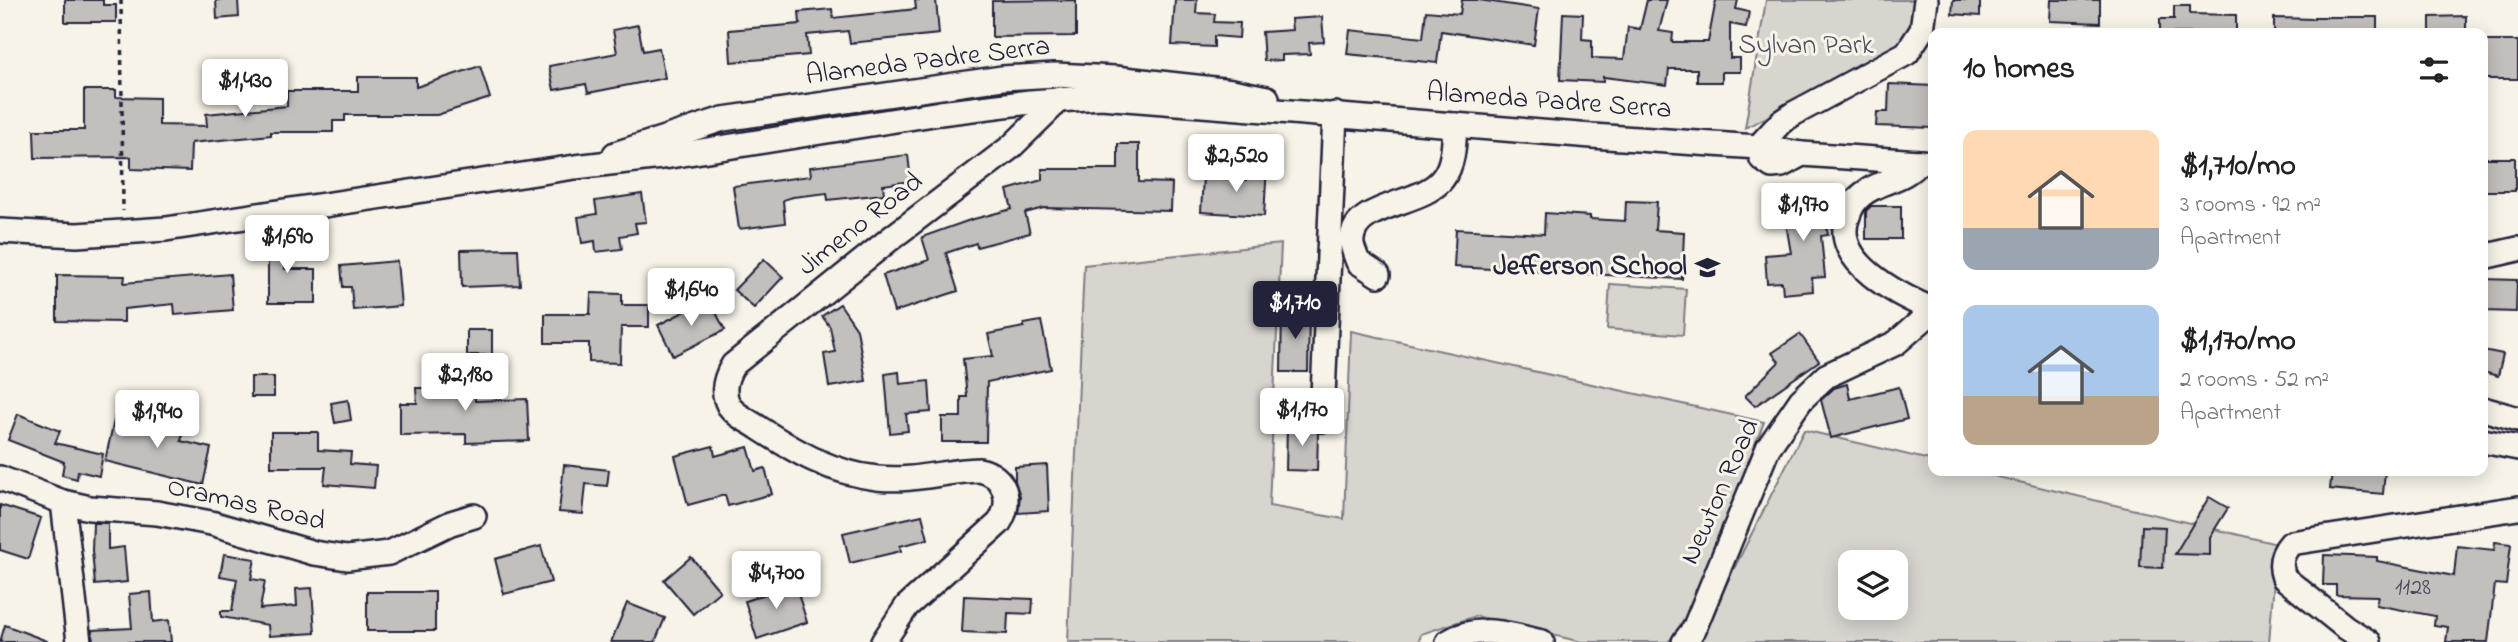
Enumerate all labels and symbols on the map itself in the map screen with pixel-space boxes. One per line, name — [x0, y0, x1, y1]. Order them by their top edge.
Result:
park label: Sylvan Park — [1738, 26, 1875, 67]
street label: Alameda Padre Serra — [804, 27, 1052, 97]
pin: $1,430 — [188, 60, 302, 119]
street label: Alameda Padre Serra — [1425, 73, 1673, 131]
pin: $2,520 — [1179, 134, 1293, 194]
street label: Jimeno Road — [790, 163, 933, 287]
pin: $1,970 — [1746, 184, 1860, 243]
pin: $1,690 — [230, 216, 344, 275]
place label: Jefferson School — [1493, 247, 1687, 288]
school or university icon: Jefferson School — [1693, 253, 1721, 281]
pin: $1,640 — [634, 268, 748, 328]
pin: $1,710 — [1238, 282, 1352, 341]
pin: $2,180 — [408, 354, 522, 413]
pin: $1,170 — [1245, 388, 1359, 448]
pin: $1,940 — [100, 391, 214, 450]
street label: Newton Road — [1671, 412, 1771, 571]
street label: Oramas Road — [163, 467, 329, 543]
pin: $4,700 — [719, 552, 833, 611]
house number: 1128 — [2395, 571, 2431, 606]

